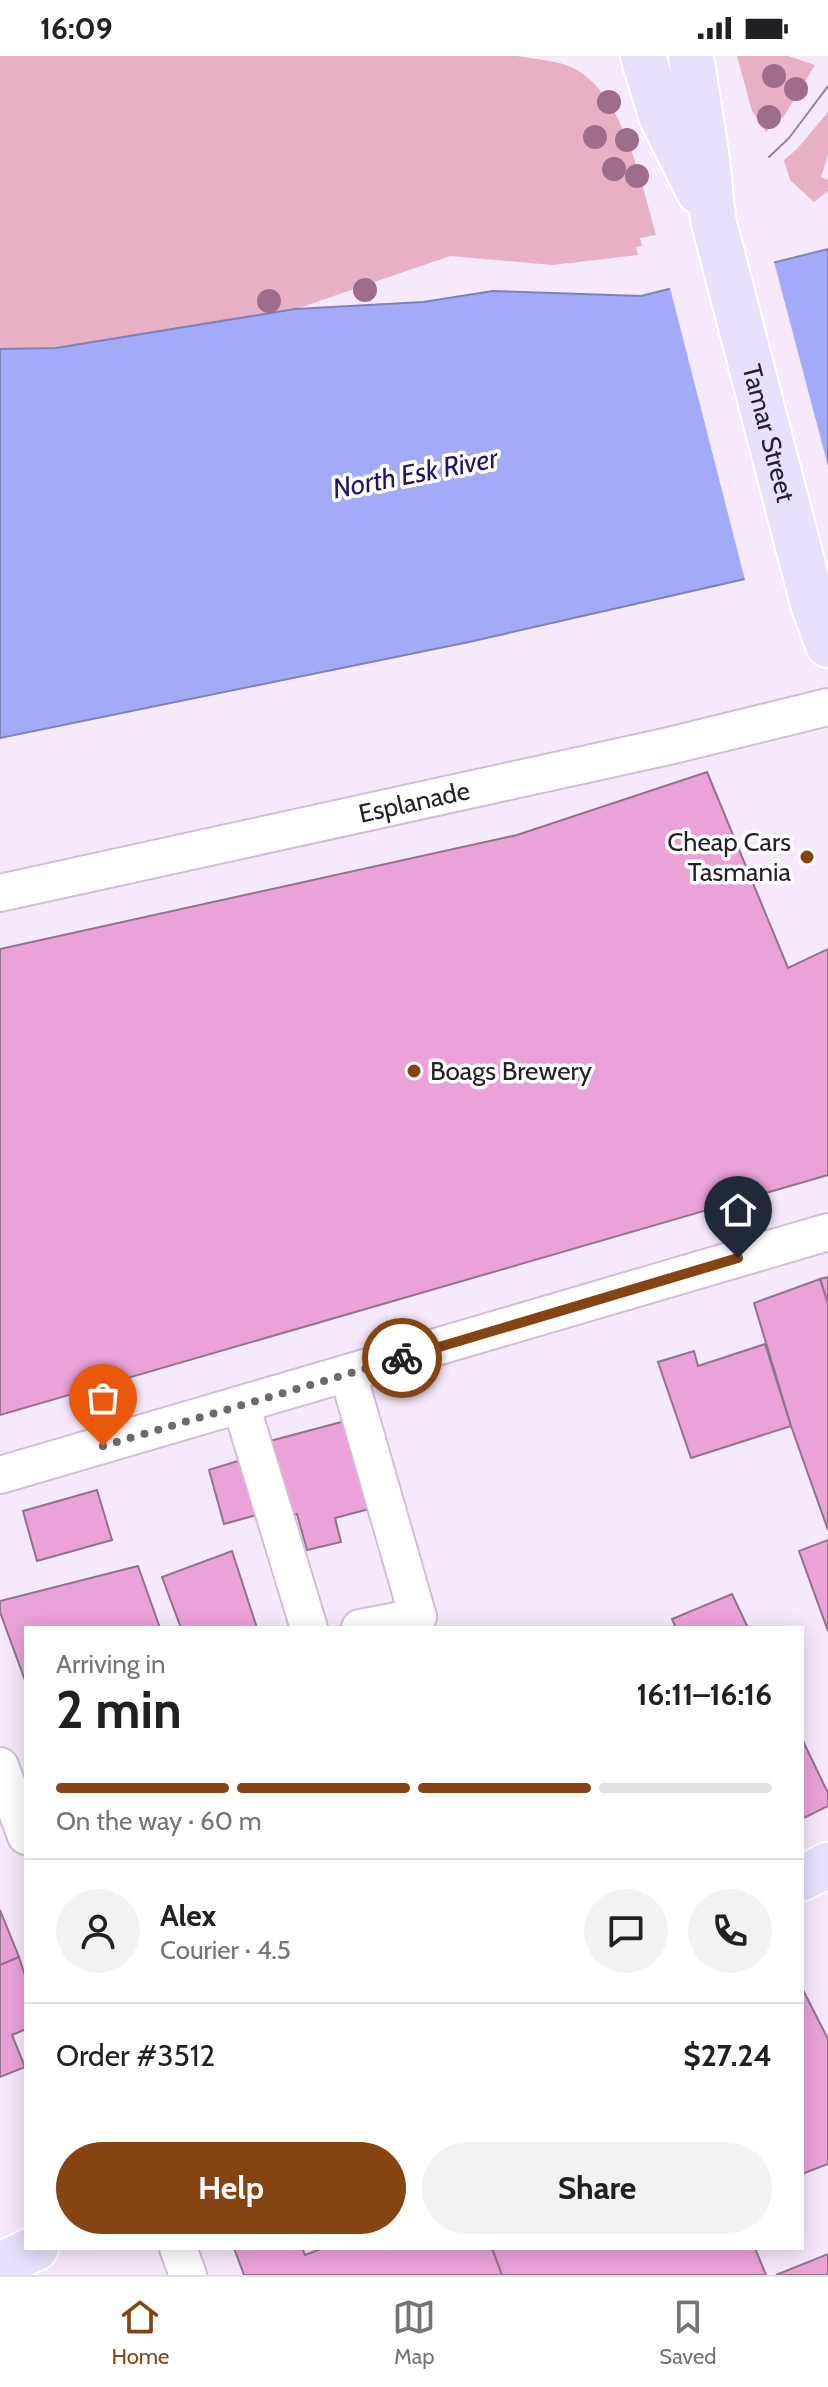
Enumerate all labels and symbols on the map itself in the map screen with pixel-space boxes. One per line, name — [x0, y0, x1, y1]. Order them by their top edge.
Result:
street label: Tamar Street — [735, 361, 802, 506]
water label: North Esk River — [330, 440, 502, 506]
street label: Esplanade — [356, 774, 473, 830]
place label: Cheap Cars Tasmania — [667, 826, 792, 888]
marker: Cheap Cars Tasmania — [798, 848, 816, 866]
place label: Boags Brewery — [430, 1055, 592, 1087]
marker: Boags Brewery — [405, 1062, 423, 1080]
pin — [704, 1176, 772, 1258]
courier — [362, 1318, 442, 1398]
pin — [69, 1364, 137, 1446]

